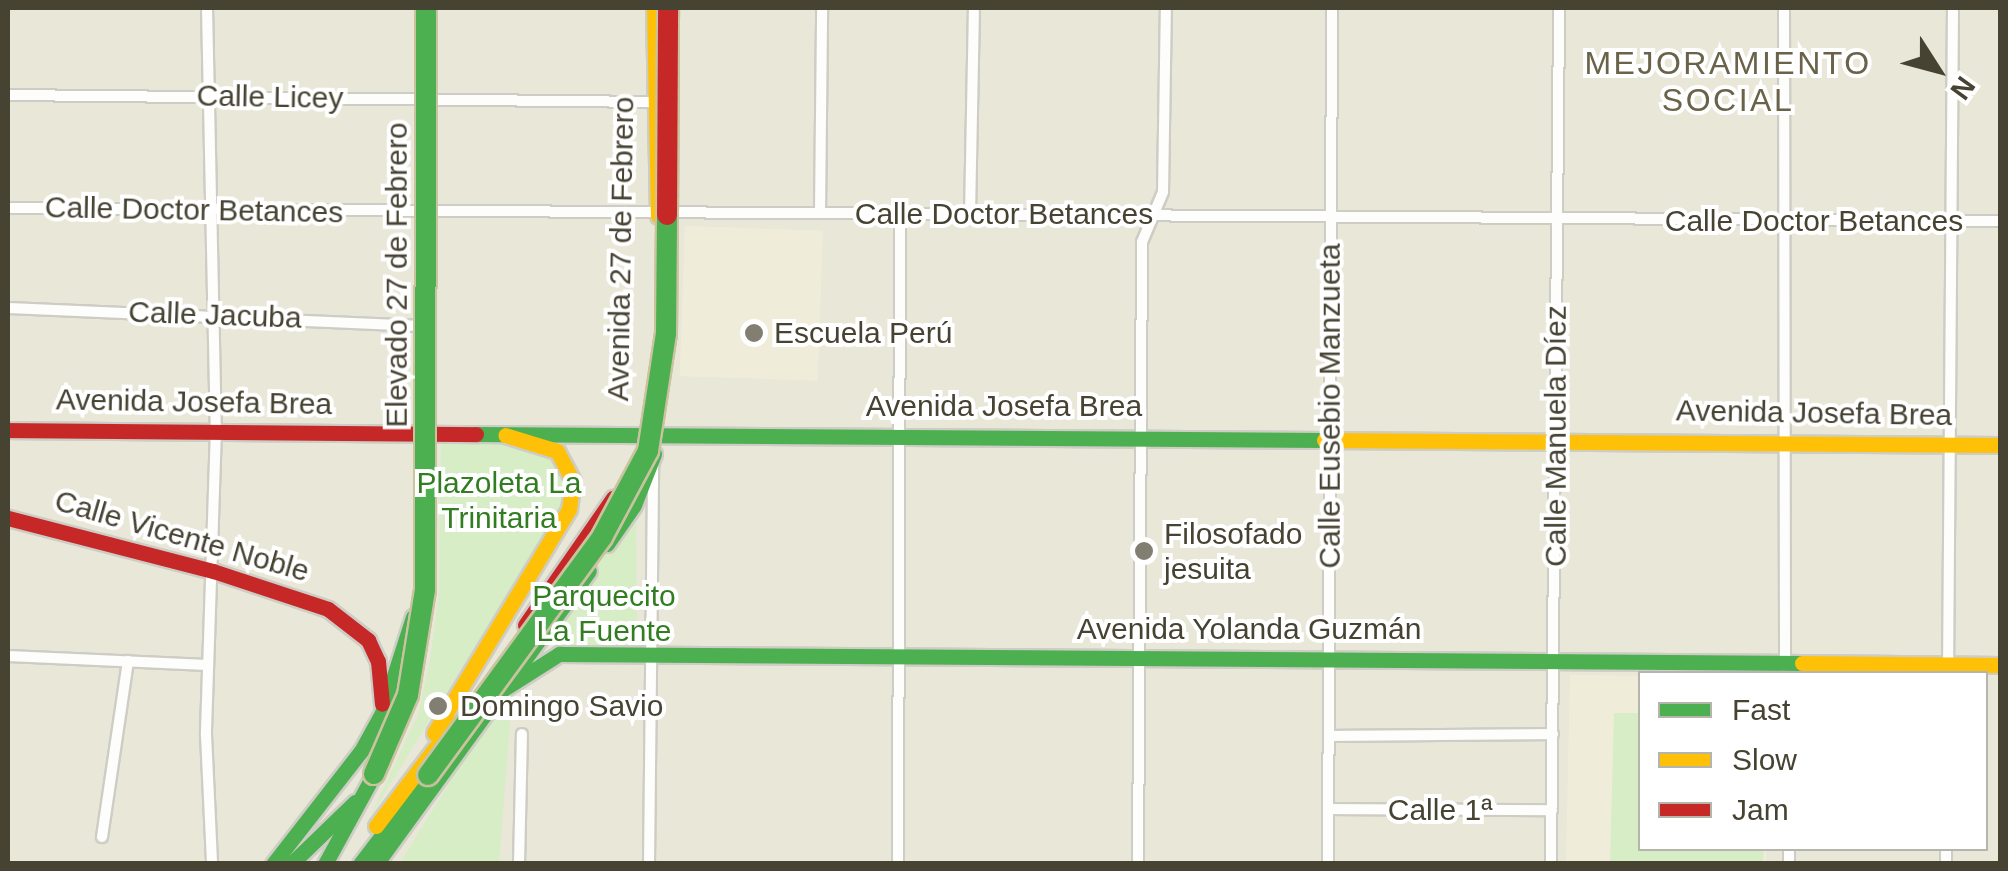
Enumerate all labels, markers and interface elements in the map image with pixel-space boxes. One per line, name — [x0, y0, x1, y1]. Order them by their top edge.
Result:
north arrow — [1888, 20, 1988, 120]
district label: MEJORAMIENTO SOCIAL — [1584, 45, 1872, 120]
text: N — [1944, 71, 1981, 105]
street label: Calle Licey — [196, 78, 344, 116]
street label: Avenida 27 de Febrero — [600, 96, 642, 402]
street label: Elevado 27 de Febrero — [379, 122, 415, 428]
street label: Calle Doctor Betances — [44, 189, 344, 231]
street label: Calle Doctor Betances — [855, 196, 1153, 232]
street label: Calle Doctor Betances — [1665, 203, 1963, 239]
street label: Calle Eusebio Manzueta — [1312, 243, 1348, 569]
street label: Calle Jacuba — [128, 294, 302, 336]
street label: Calle Manuela Díez — [1538, 305, 1574, 567]
place label: Escuela Perú — [774, 315, 952, 351]
marker: Escuela Perú — [743, 322, 765, 344]
street label: Avenida Josefa Brea — [56, 382, 332, 422]
street label: Avenida Josefa Brea — [866, 388, 1142, 424]
street label: Avenida Josefa Brea — [1676, 393, 1952, 433]
park label: Plazoleta La Trinitaria — [416, 465, 582, 536]
street label: Calle Vicente Noble — [51, 482, 313, 590]
place label: Filosofado jesuita — [1164, 516, 1302, 586]
marker: Filosofado jesuita — [1133, 540, 1155, 562]
park label: Parquecito La Fuente — [532, 578, 676, 648]
street label: Avenida Yolanda Guzmán — [1076, 611, 1422, 647]
legend — [1638, 671, 1988, 851]
place label: Domingo Savio — [460, 688, 663, 724]
marker: Domingo Savio — [425, 693, 451, 719]
text: Fast — [1732, 693, 1790, 726]
text: Slow — [1732, 743, 1797, 776]
street label: Calle 1ª — [1388, 792, 1492, 828]
text: Jam — [1732, 793, 1789, 826]

